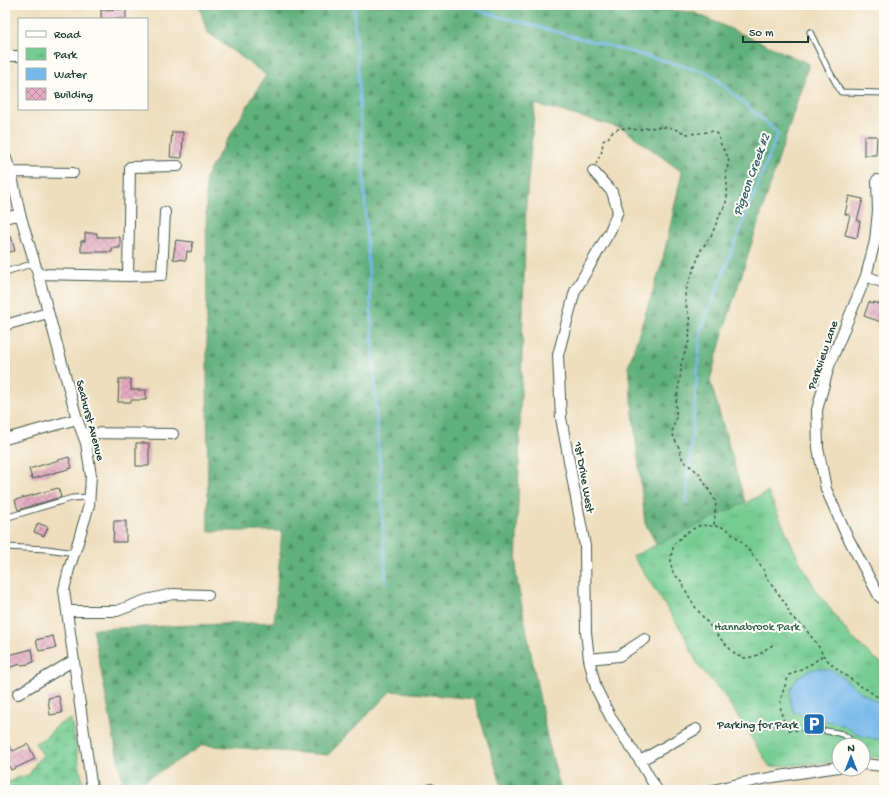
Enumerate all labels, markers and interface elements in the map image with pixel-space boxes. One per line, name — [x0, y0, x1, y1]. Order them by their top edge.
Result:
legend — [18, 18, 148, 110]
scale bar — [743, 18, 808, 44]
text: 50 m — [749, 27, 774, 41]
text: Road — [54, 29, 81, 43]
text: Park — [53, 49, 79, 63]
text: Water — [54, 69, 88, 83]
text: Building — [53, 89, 93, 103]
water label: Pigeon Creek #2 — [731, 131, 774, 218]
street label: Parkview Lane — [805, 319, 843, 393]
street label: Seahurst Avenue — [72, 379, 107, 463]
street label: 1st Drive West — [570, 440, 596, 515]
park label: Hannabrook Park — [714, 621, 801, 635]
parking icon: Parking for Park — [801, 711, 827, 737]
place label: Parking for Park — [716, 719, 800, 733]
north arrow — [831, 737, 871, 777]
text: N — [847, 743, 855, 755]

